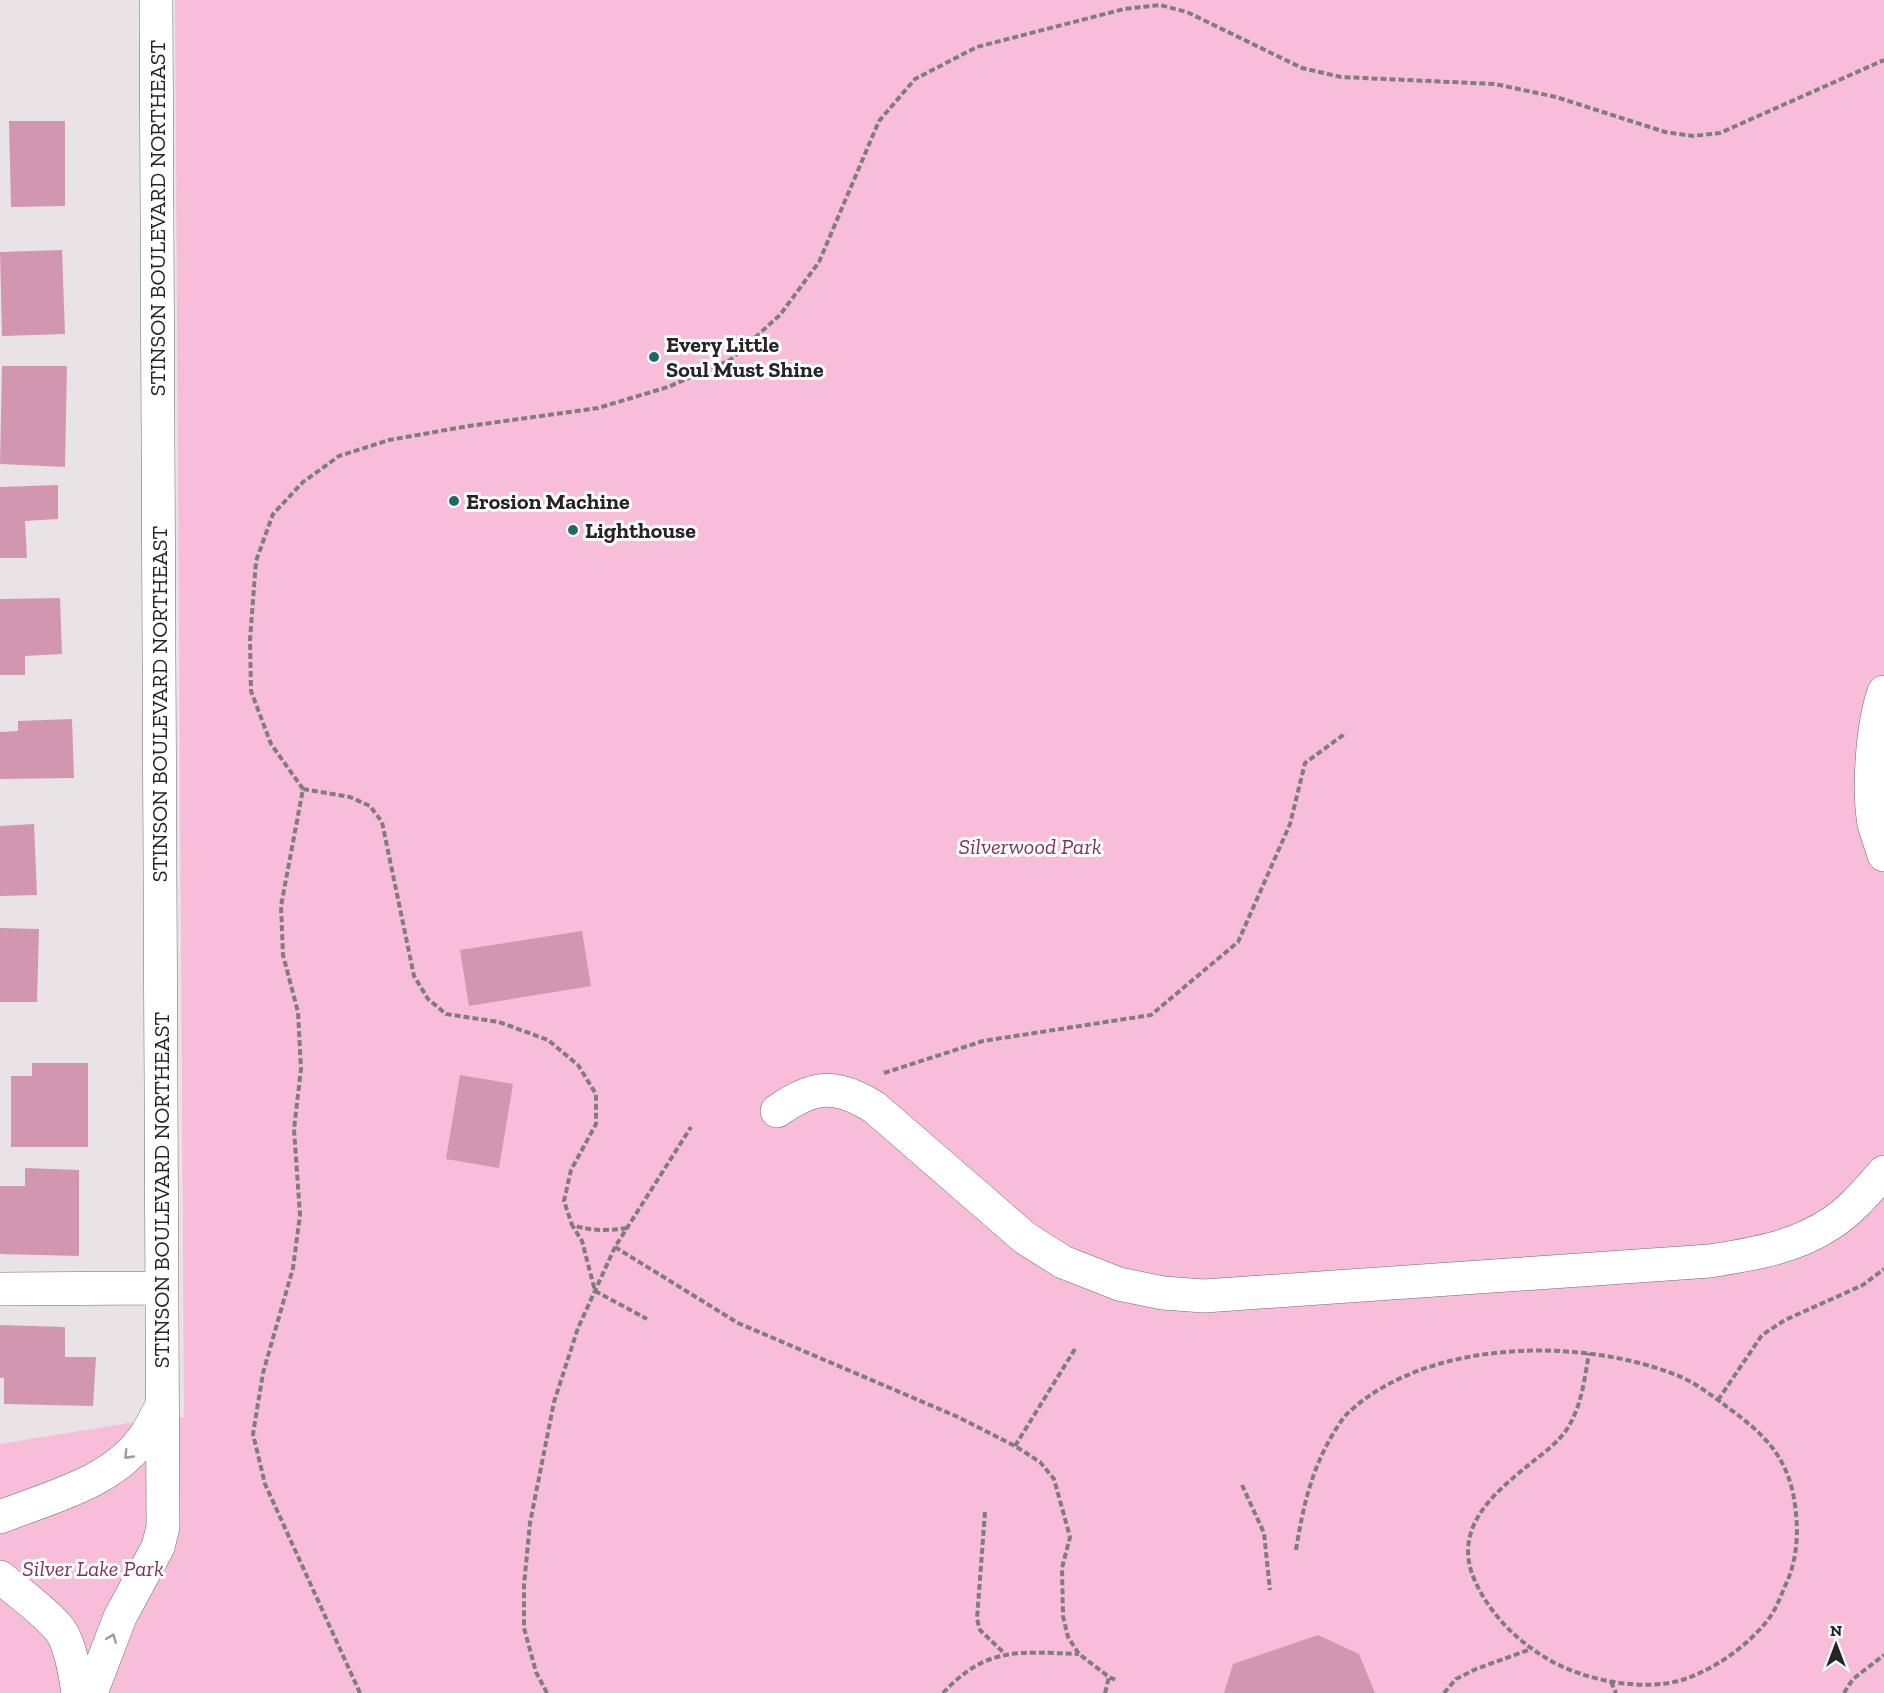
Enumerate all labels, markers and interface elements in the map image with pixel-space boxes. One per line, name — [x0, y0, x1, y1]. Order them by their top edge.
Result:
street label: STINSON BOULEVARD NORTHEAST — [144, 40, 171, 396]
place label: Every Little Soul Must Shine — [666, 331, 824, 383]
marker: Every Little Soul Must Shine — [647, 350, 661, 364]
place label: Erosion Machine — [466, 488, 630, 515]
marker: Erosion Machine — [447, 494, 461, 508]
place label: Lighthouse — [585, 517, 696, 544]
marker: Lighthouse — [566, 523, 580, 537]
street label: STINSON BOULEVARD NORTHEAST — [146, 526, 173, 882]
park label: Silverwood Park — [958, 833, 1102, 860]
street label: STINSON BOULEVARD NORTHEAST — [148, 1012, 175, 1368]
one-way arrow — [124, 1448, 135, 1458]
park label: Silver Lake Park — [22, 1555, 164, 1582]
north arrow — [1806, 1615, 1866, 1675]
text: N — [1830, 1621, 1842, 1640]
one-way arrow — [104, 1634, 117, 1644]

